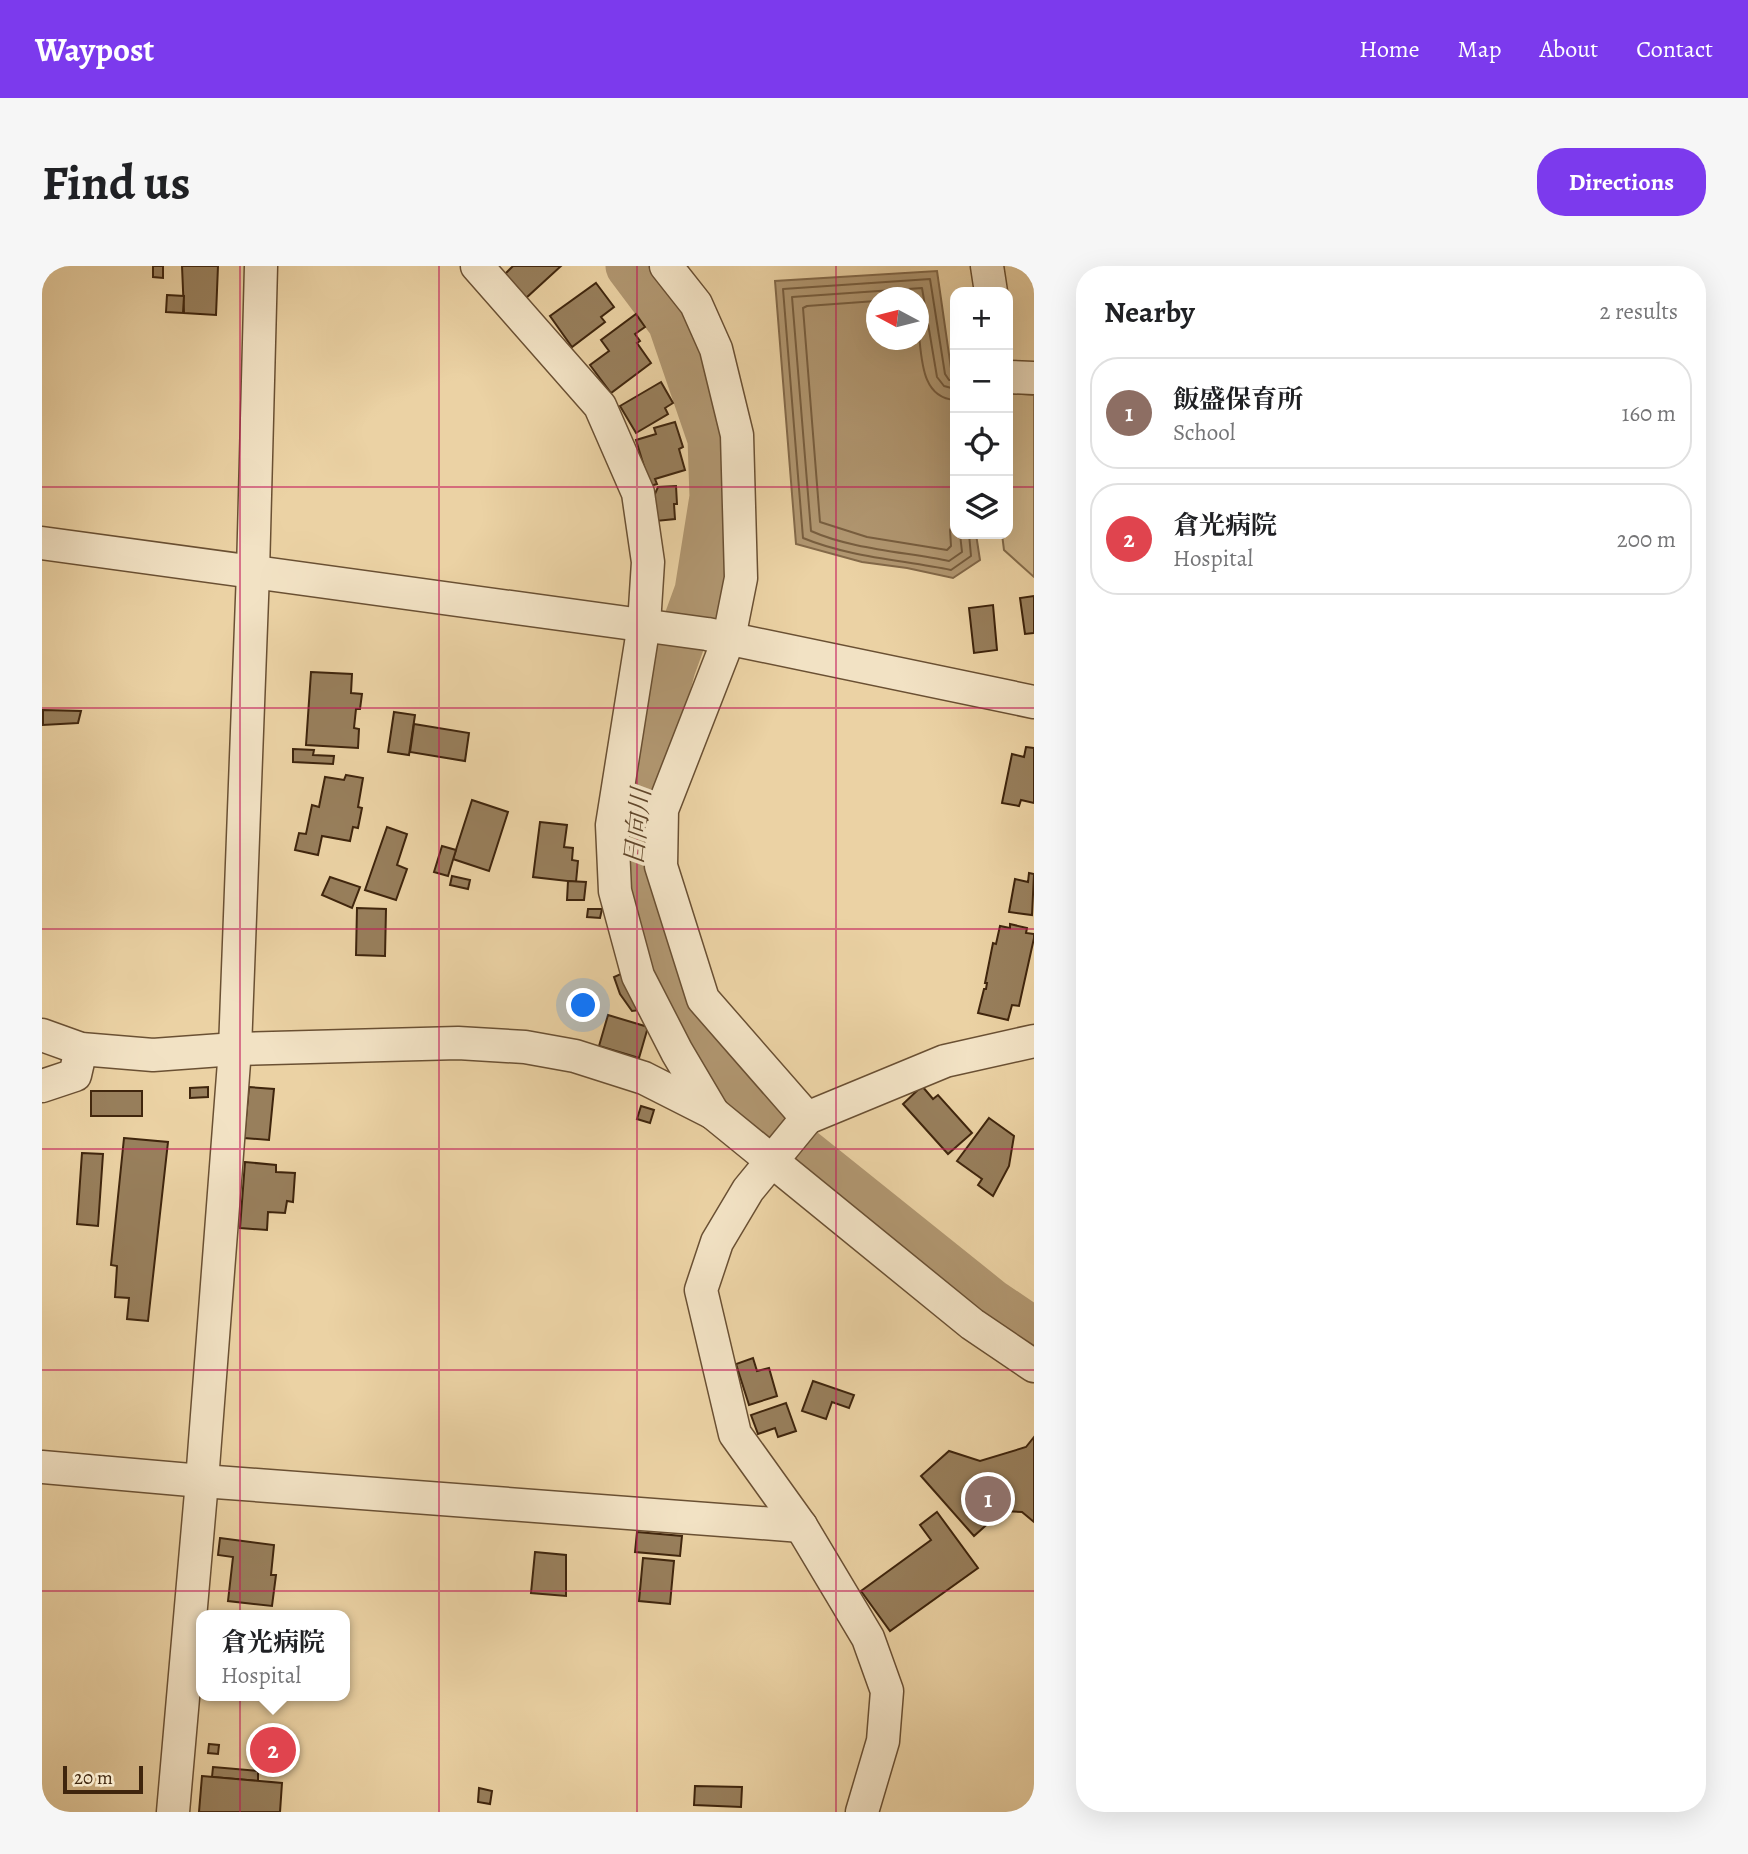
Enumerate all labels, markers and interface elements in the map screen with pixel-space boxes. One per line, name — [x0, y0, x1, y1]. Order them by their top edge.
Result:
text: Waypost — [35, 27, 154, 72]
text: Home — [1359, 33, 1420, 65]
text: Map — [1458, 33, 1502, 65]
text: About — [1540, 33, 1598, 65]
text: Contact — [1636, 33, 1713, 65]
button: Directions — [1537, 148, 1706, 216]
text: Find us — [42, 149, 190, 216]
north arrow — [866, 287, 929, 350]
map controls — [950, 287, 1013, 539]
button: + — [950, 287, 1013, 350]
text: Nearby — [1104, 292, 1195, 332]
text: 2 results — [1600, 296, 1678, 327]
button: − — [950, 350, 1013, 413]
text: 飯盛保育所 — [1173, 382, 1303, 417]
text: 1 — [1125, 398, 1133, 429]
text: 160 m — [1622, 398, 1676, 429]
button: locate — [950, 413, 1013, 476]
text: School — [1173, 417, 1235, 448]
button: layers — [950, 476, 1013, 539]
text: 倉光病院 — [1173, 508, 1277, 543]
text: 2 — [1123, 524, 1135, 555]
text: 200 m — [1617, 524, 1676, 555]
text: Hospital — [1173, 543, 1253, 574]
water label: 日向川 — [616, 783, 659, 868]
your location — [566, 988, 600, 1022]
pin: 1 — [965, 1473, 1011, 1525]
popup — [196, 1610, 350, 1701]
text: 倉光病院 — [221, 1625, 325, 1660]
text: Hospital — [221, 1660, 301, 1691]
pin: 2 — [250, 1724, 296, 1776]
scale bar — [63, 1763, 144, 1795]
text: 20 m — [74, 1765, 113, 1791]

